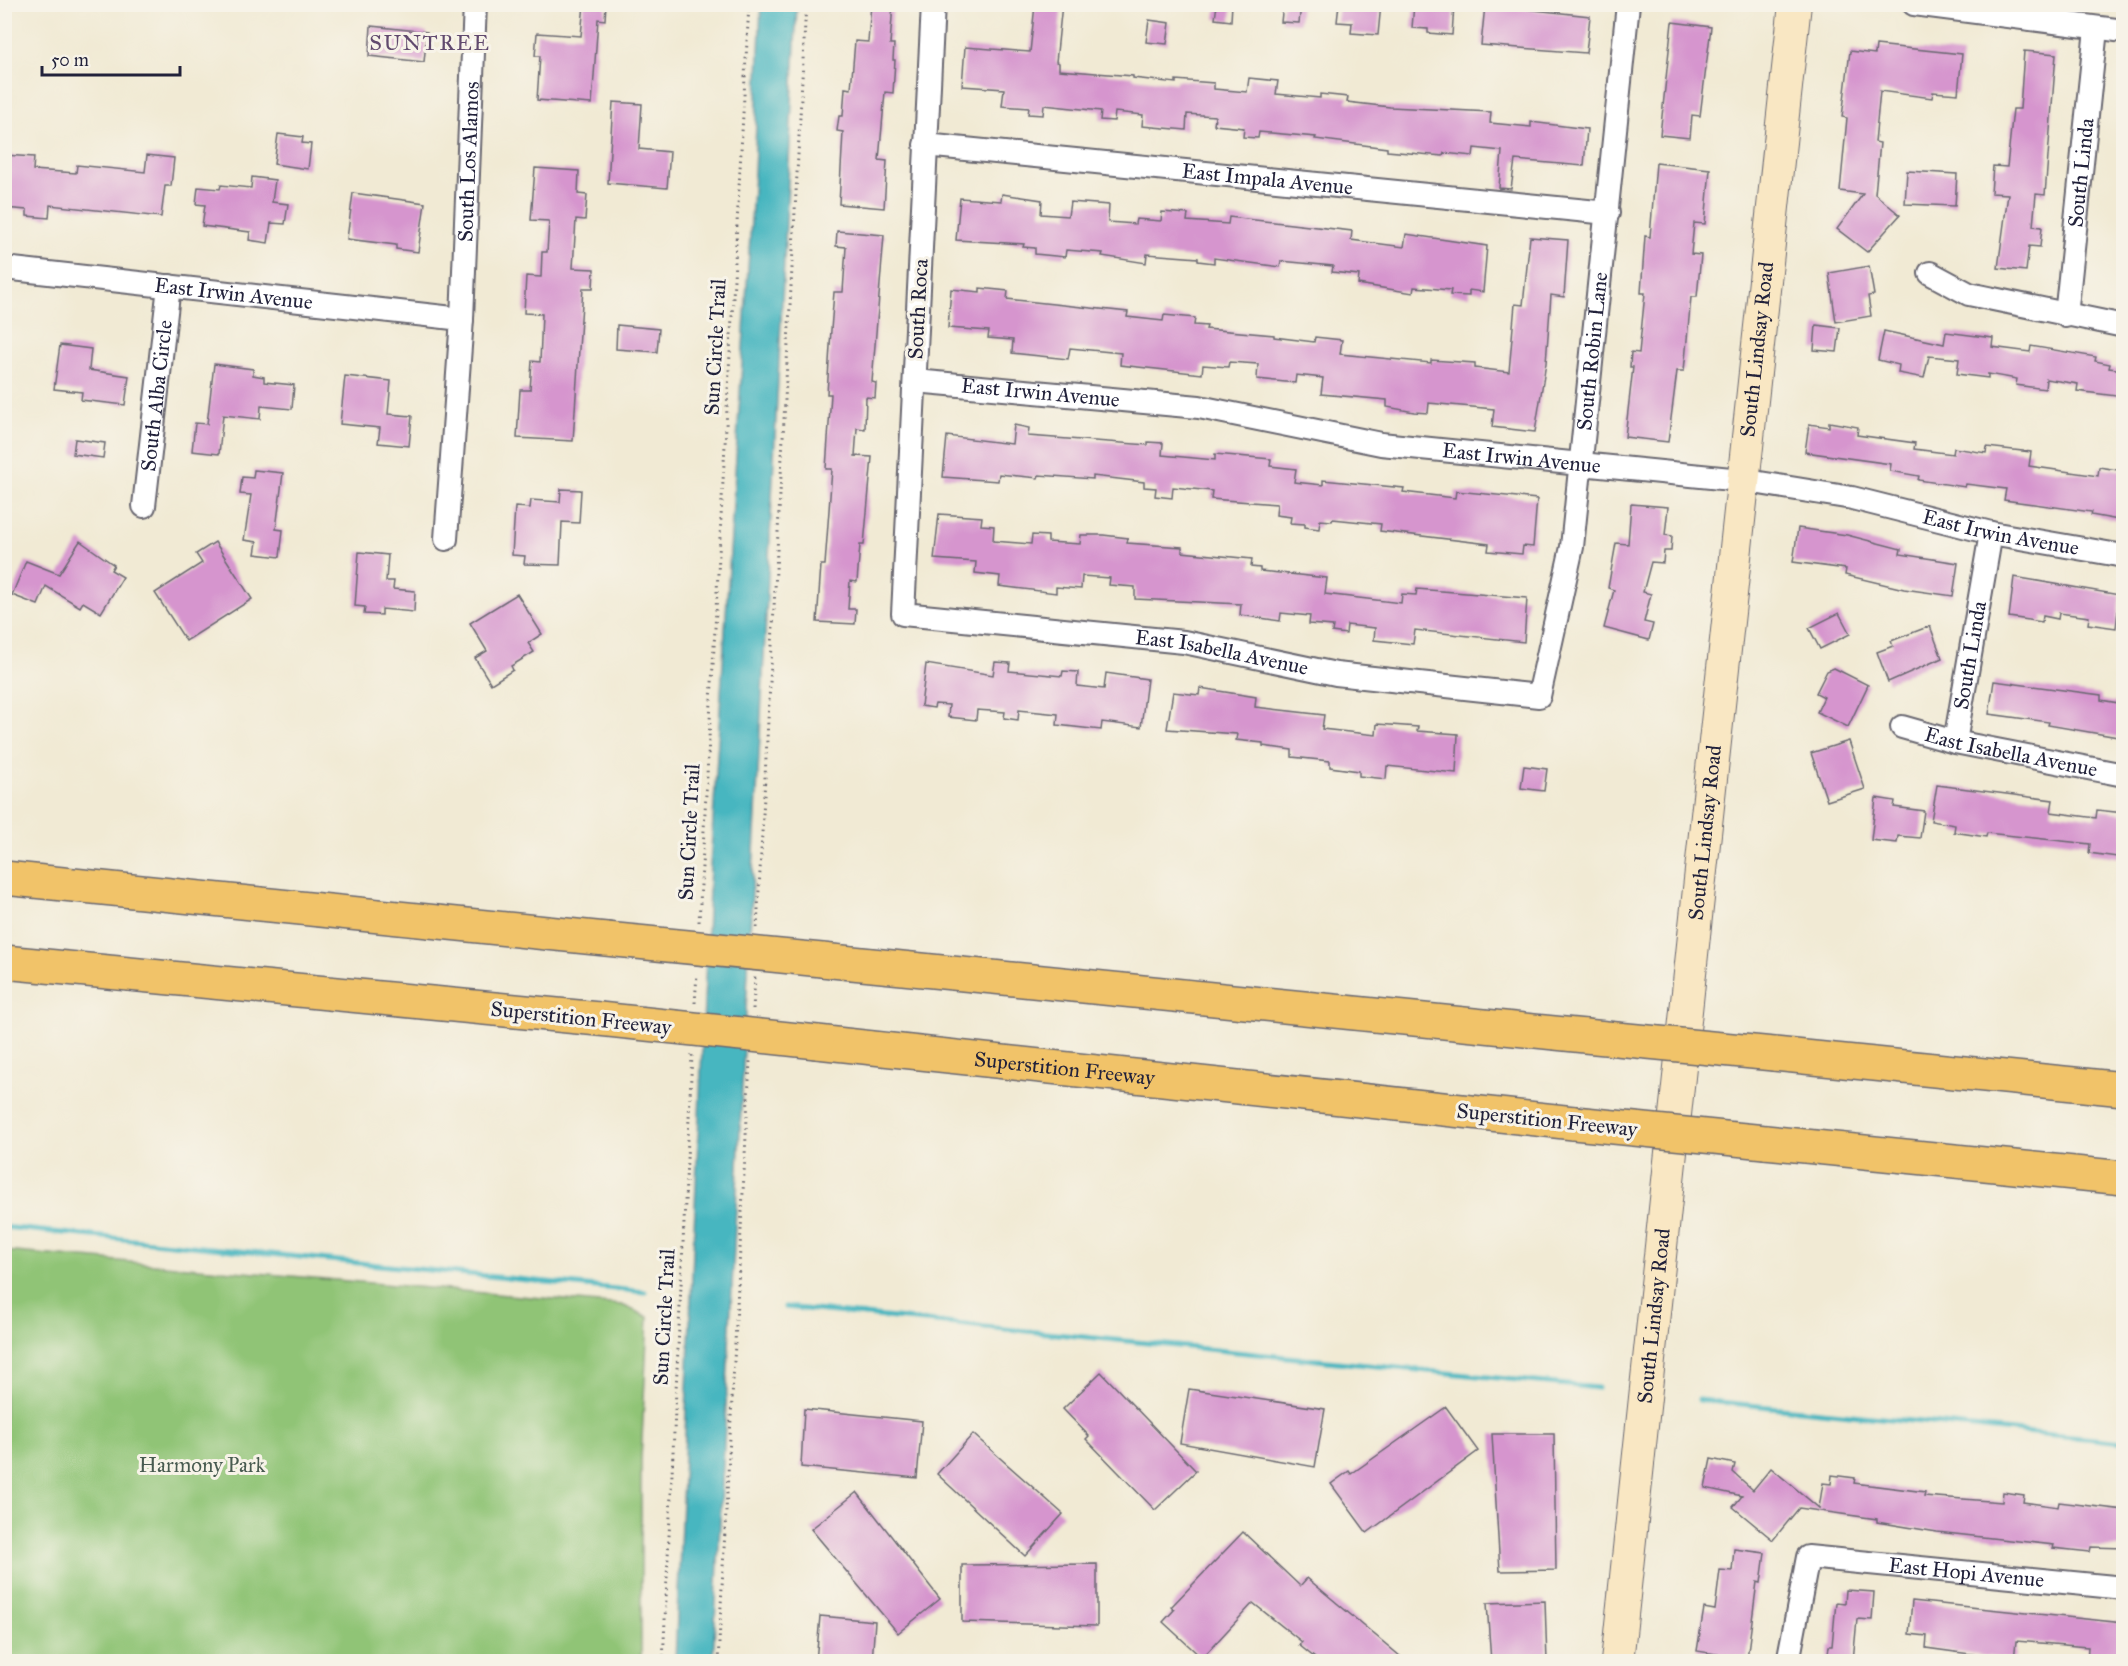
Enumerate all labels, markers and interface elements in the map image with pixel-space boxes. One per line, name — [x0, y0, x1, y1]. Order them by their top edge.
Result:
district label: SUNTREE — [369, 29, 491, 56]
scale bar — [42, 39, 180, 77]
text: 50 m — [51, 49, 89, 71]
street label: South Los Alamos — [452, 81, 485, 243]
street label: South Linda — [2062, 117, 2100, 229]
street label: East Impala Avenue — [1181, 158, 1354, 201]
street label: South Roca — [902, 258, 934, 360]
street label: South Lindsay Road — [1734, 260, 1779, 438]
street label: South Robin Lane — [1571, 270, 1613, 432]
street label: East Irwin Avenue — [153, 272, 314, 315]
street label: Sun Circle Trail — [698, 278, 732, 416]
street label: South Alba Circle — [135, 318, 178, 473]
street label: East Irwin Avenue — [960, 372, 1121, 413]
street label: East Irwin Avenue — [1441, 437, 1602, 479]
street label: East Irwin Avenue — [1920, 503, 2081, 561]
street label: South Linda — [1948, 599, 1992, 712]
street label: East Isabella Avenue — [1134, 624, 1311, 681]
street label: East Isabella Avenue — [1922, 721, 2100, 783]
street label: South Lindsay Road — [1683, 743, 1727, 922]
street label: Sun Circle Trail — [672, 763, 706, 901]
street label: Superstition Freeway — [489, 996, 674, 1041]
street label: Superstition Freeway — [973, 1046, 1157, 1091]
street label: Superstition Freeway — [1455, 1098, 1640, 1143]
street label: South Lindsay Road — [1632, 1226, 1676, 1405]
street label: Sun Circle Trail — [647, 1248, 681, 1386]
park label: Harmony Park — [139, 1452, 266, 1478]
street label: East Hopi Avenue — [1887, 1552, 2046, 1593]

